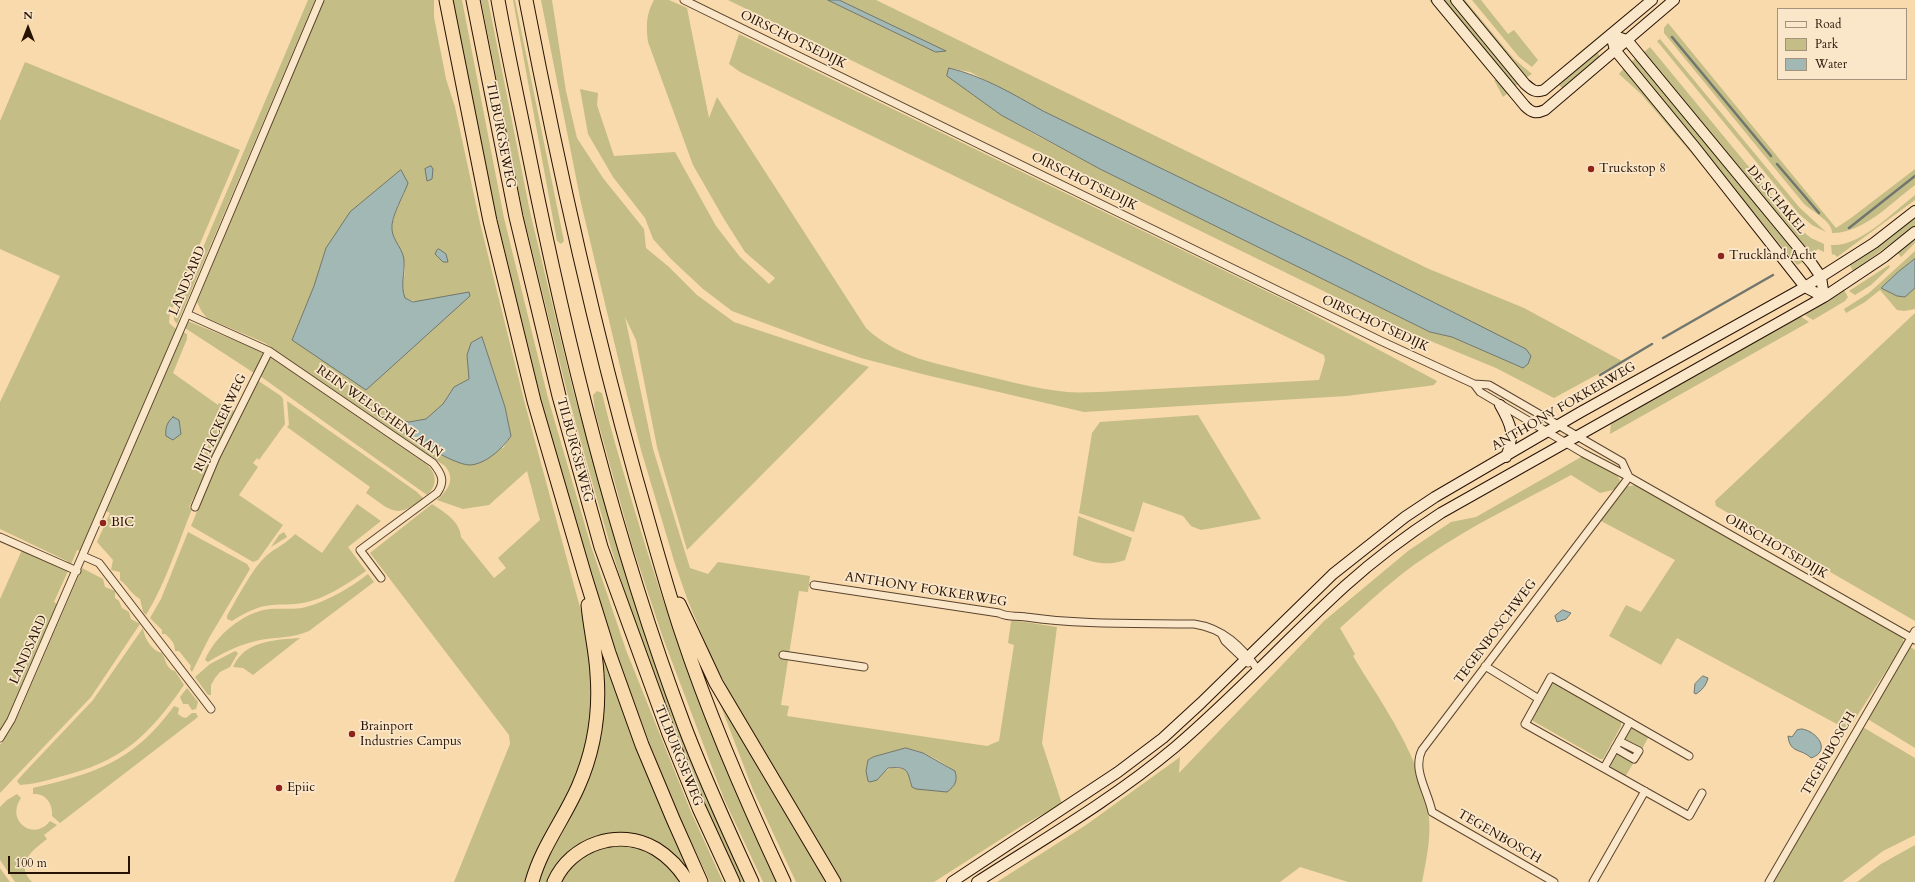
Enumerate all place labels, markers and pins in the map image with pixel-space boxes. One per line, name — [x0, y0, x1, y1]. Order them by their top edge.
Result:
place label: Truckstop 8 — [1599, 161, 1666, 177]
marker: Truckstop 8 — [1586, 164, 1596, 174]
place label: Truckland Acht — [1729, 248, 1816, 264]
marker: Truckland Acht — [1716, 251, 1726, 261]
place label: BIC — [111, 515, 134, 531]
marker: BIC — [98, 518, 108, 528]
place label: Brainport Industries Campus — [360, 719, 461, 750]
marker: Brainport Industries Campus — [347, 729, 357, 739]
place label: Epiic — [287, 780, 315, 796]
marker: Epiic — [274, 783, 284, 793]

